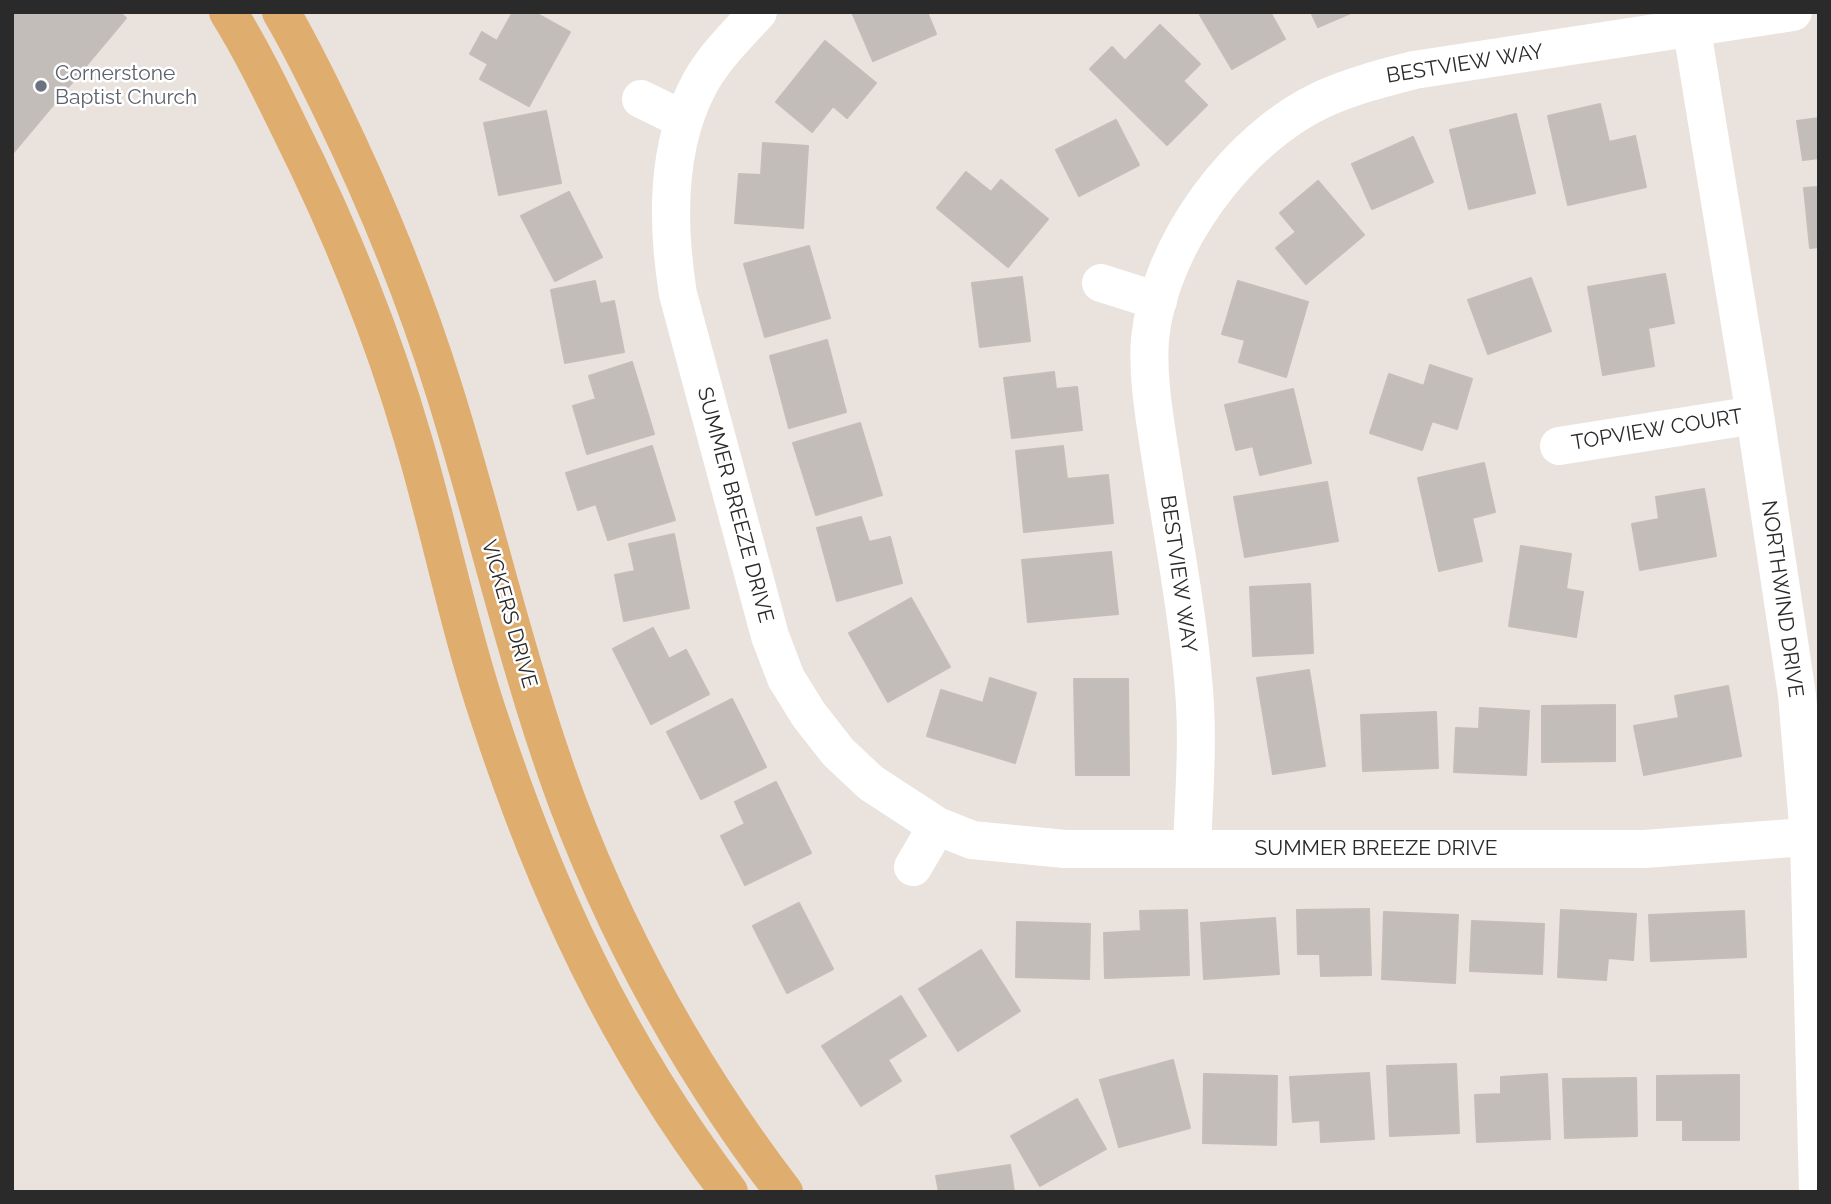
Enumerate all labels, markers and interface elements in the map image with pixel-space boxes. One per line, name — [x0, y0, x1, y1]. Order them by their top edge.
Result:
street label: BESTVIEW WAY — [1385, 39, 1545, 89]
place label: Cornerstone Baptist Church — [55, 61, 197, 111]
marker: Cornerstone Baptist Church — [33, 78, 49, 94]
street label: SUMMER BREEZE DRIVE — [691, 384, 779, 626]
street label: TOPVIEW COURT — [1570, 404, 1744, 456]
street label: BESTVIEW WAY — [1154, 494, 1202, 654]
street label: NORTHWIND DRIVE — [1756, 499, 1808, 699]
street label: VICKERS DRIVE — [476, 537, 542, 691]
street label: SUMMER BREEZE DRIVE — [1255, 836, 1497, 862]

